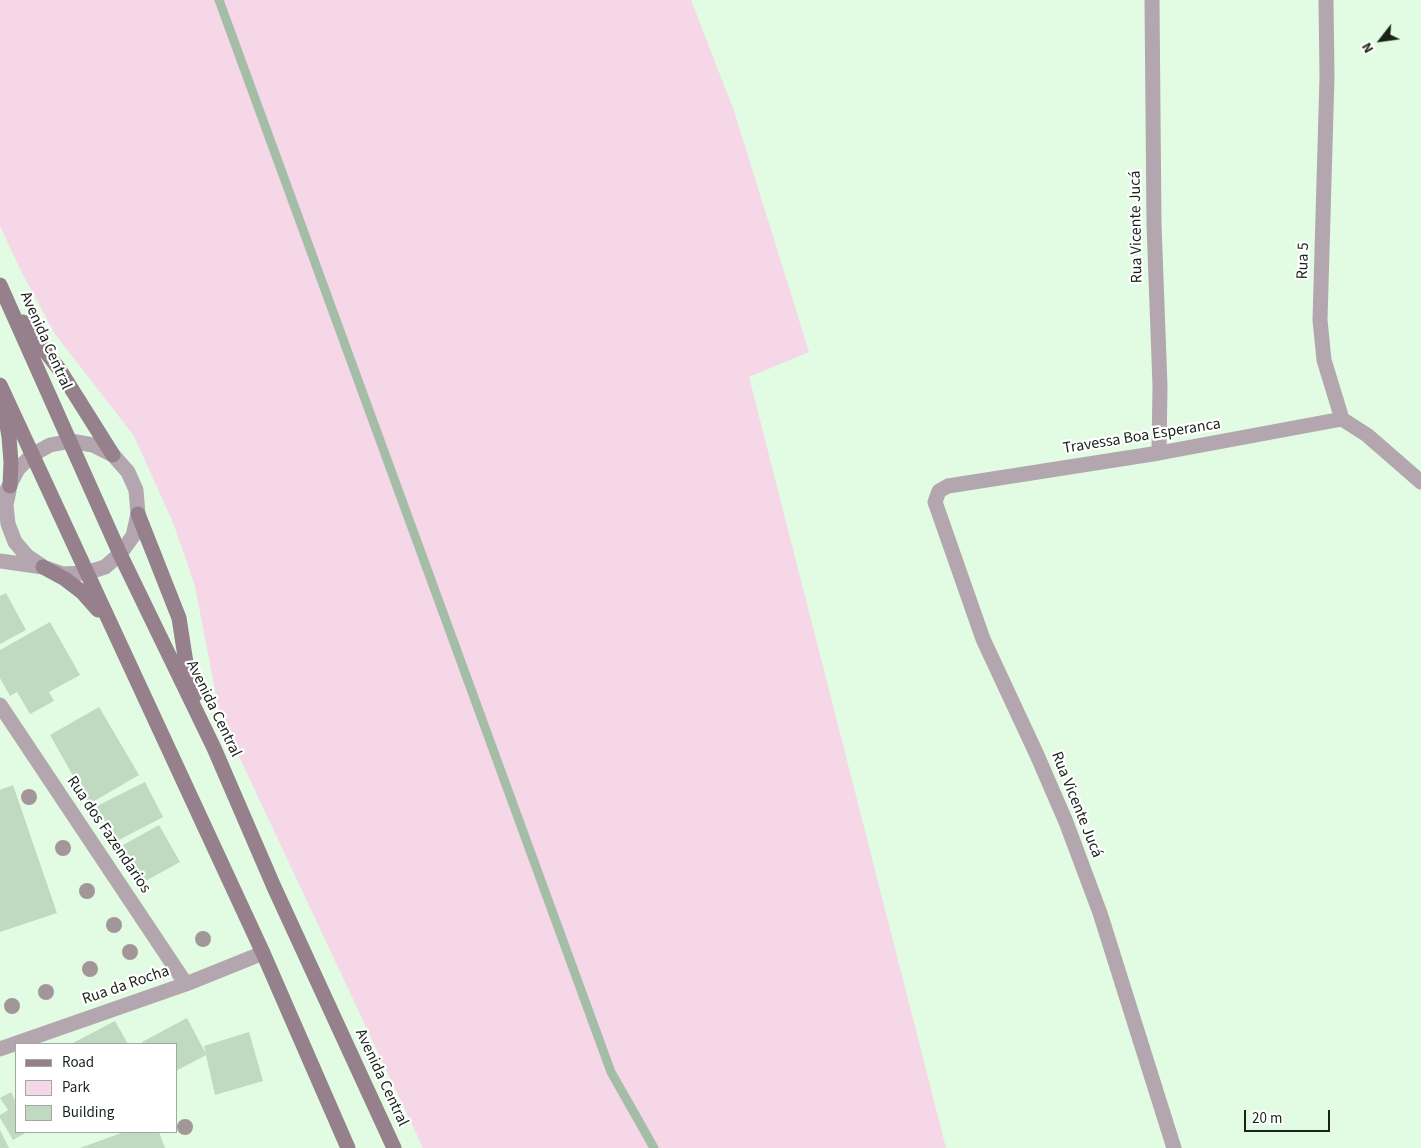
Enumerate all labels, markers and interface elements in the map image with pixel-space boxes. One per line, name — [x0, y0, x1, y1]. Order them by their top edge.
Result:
north arrow — [1356, 15, 1406, 65]
text: N — [1357, 38, 1379, 57]
street label: Rua Vicente Jucá — [1126, 170, 1148, 284]
street label: Rua 5 — [1294, 242, 1314, 280]
street label: Avenida Central — [15, 289, 75, 393]
street label: Travessa Boa Esperanca — [1062, 415, 1222, 459]
street label: Avenida Central — [181, 657, 245, 761]
street label: Rua Vicente Jucá — [1046, 749, 1106, 861]
street label: Rua dos Fazendarios — [62, 773, 154, 897]
street label: Rua da Rocha — [80, 962, 172, 1010]
street label: Avenida Central — [350, 1026, 412, 1130]
legend — [15, 1043, 178, 1133]
text: Road — [62, 1052, 94, 1073]
text: Park — [62, 1077, 90, 1098]
scale bar — [1246, 1100, 1332, 1132]
text: Building — [62, 1102, 114, 1123]
text: 20 m — [1252, 1108, 1282, 1129]

